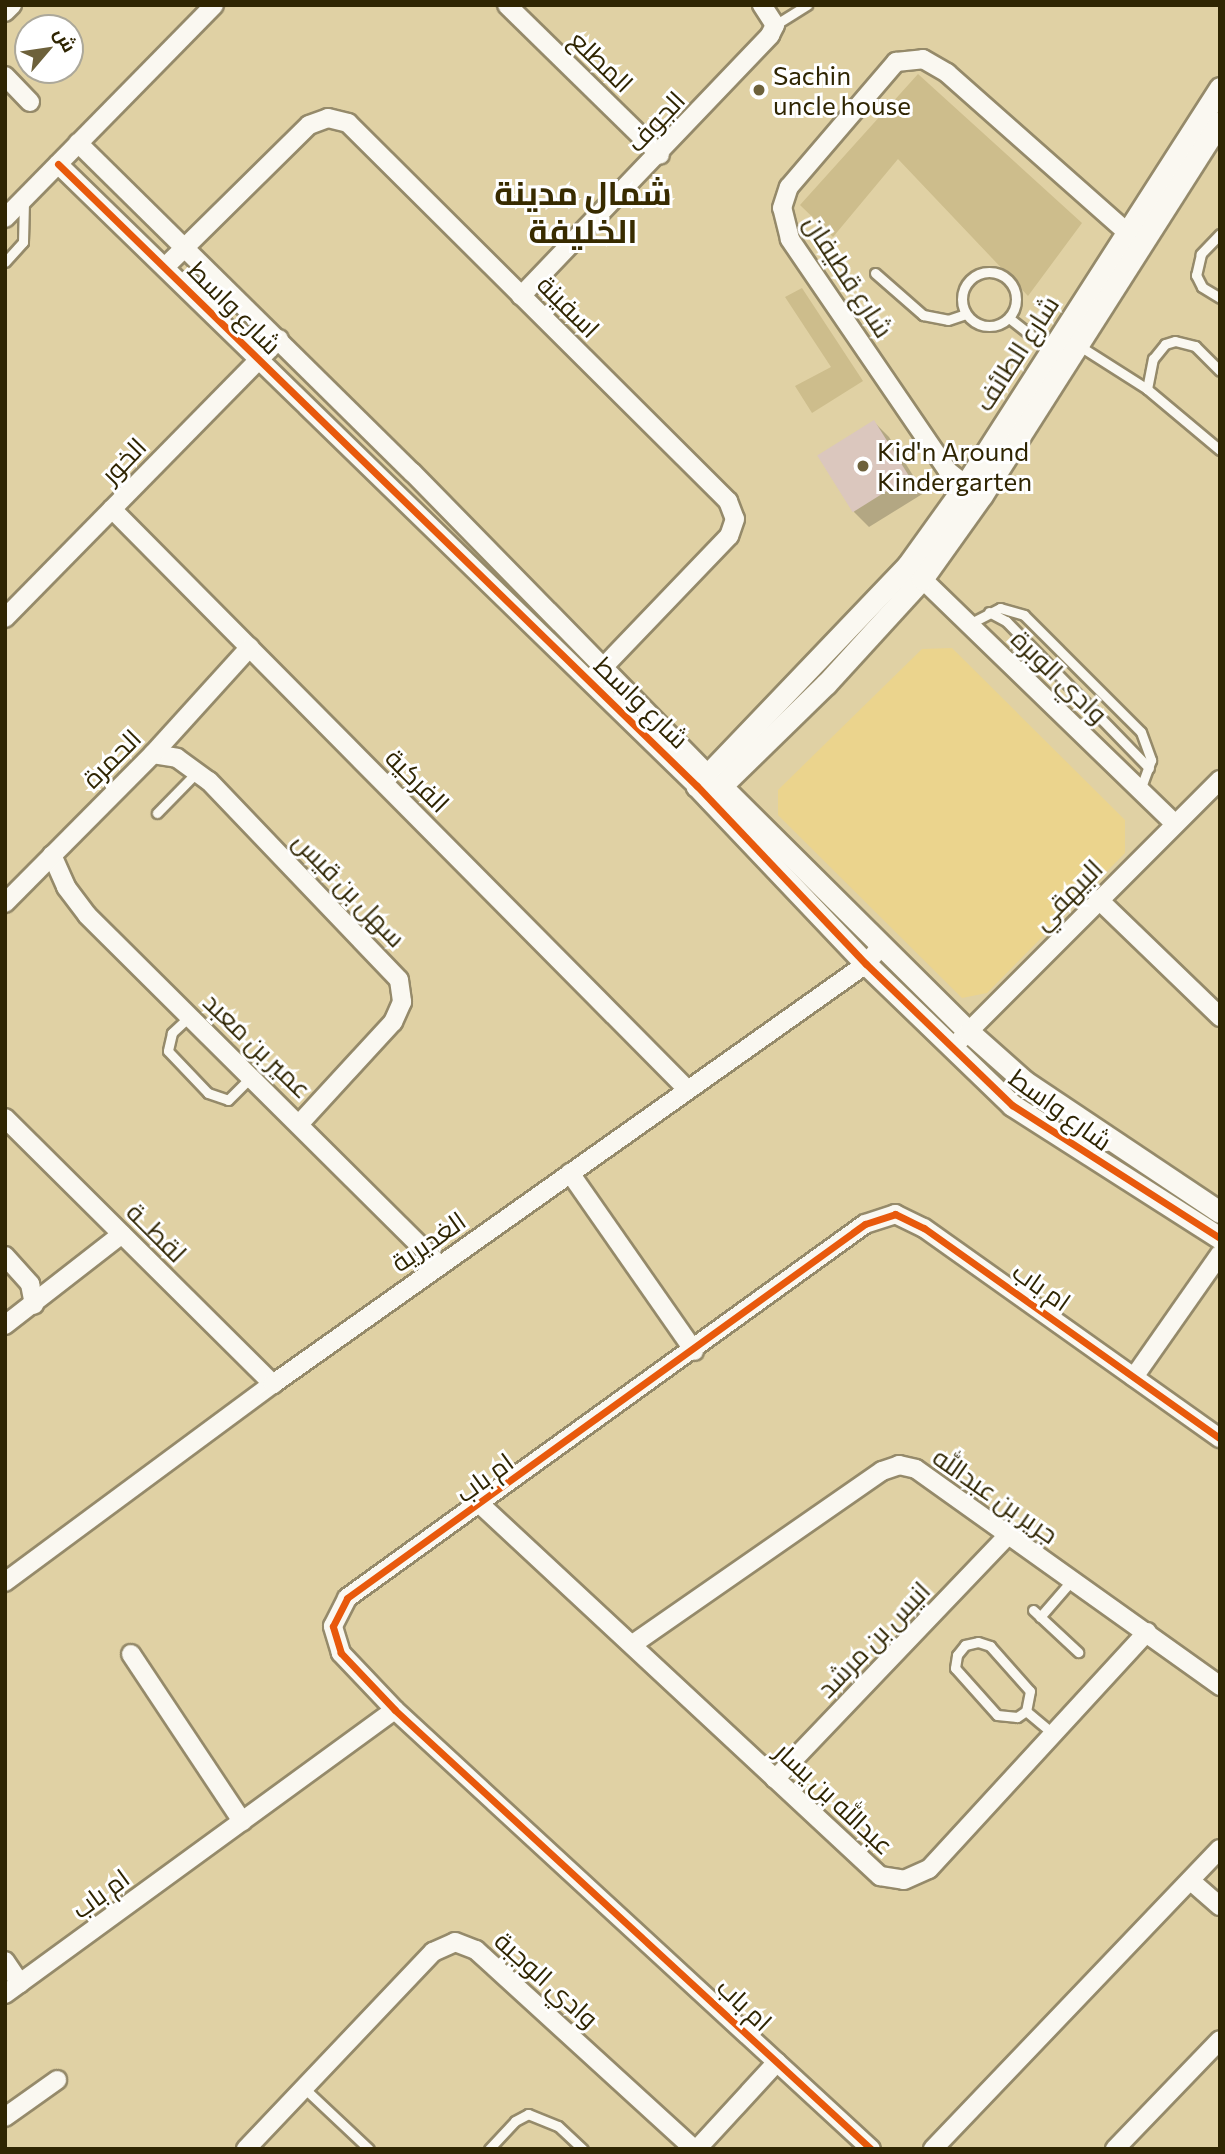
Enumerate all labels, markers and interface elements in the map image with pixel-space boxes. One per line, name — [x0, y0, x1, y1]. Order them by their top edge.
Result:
north arrow — [14, 14, 84, 84]
text: ش — [50, 23, 82, 56]
street label: المطلع — [564, 24, 640, 98]
place label: Sachin uncle house — [773, 59, 911, 120]
marker: Sachin uncle house — [751, 82, 767, 98]
street label: الجوف — [619, 84, 691, 158]
district label: شمال مدينة الخليفة — [494, 172, 672, 250]
street label: شارع قطيفان — [798, 209, 900, 343]
street label: شارع واسط — [182, 254, 288, 360]
street label: اسفينة — [531, 268, 607, 344]
street label: شارع الطائف — [967, 290, 1065, 416]
street label: الخور — [94, 431, 152, 489]
place label: Kid'n Around Kindergarten — [877, 435, 1032, 496]
marker: Kid'n Around Kindergarten — [855, 458, 871, 474]
street label: وادي الوبرة — [1006, 623, 1114, 729]
street label: شارع واسط — [588, 650, 696, 754]
street label: الحمرة — [75, 722, 147, 794]
street label: الفركية — [380, 742, 456, 818]
street label: سهل بن قيس — [287, 825, 413, 953]
street label: البيهقي — [1025, 852, 1109, 936]
street label: عمير بن معبد — [197, 986, 319, 1104]
street label: شارع واسط — [1004, 1061, 1118, 1157]
street label: لقطــة — [121, 1196, 193, 1268]
street label: الغديرية — [385, 1204, 471, 1278]
street label: ام باب — [1007, 1255, 1077, 1317]
street label: جرير بن عبدالله — [927, 1441, 1065, 1549]
street label: ام باب — [449, 1446, 519, 1508]
street label: انيس بن مرشد — [810, 1575, 936, 1703]
street label: عبدالله بن يسار — [769, 1735, 901, 1861]
street label: ام باب — [65, 1862, 135, 1924]
street label: وادي الوجبة — [489, 1924, 605, 2034]
street label: ام باب — [711, 1971, 779, 2037]

